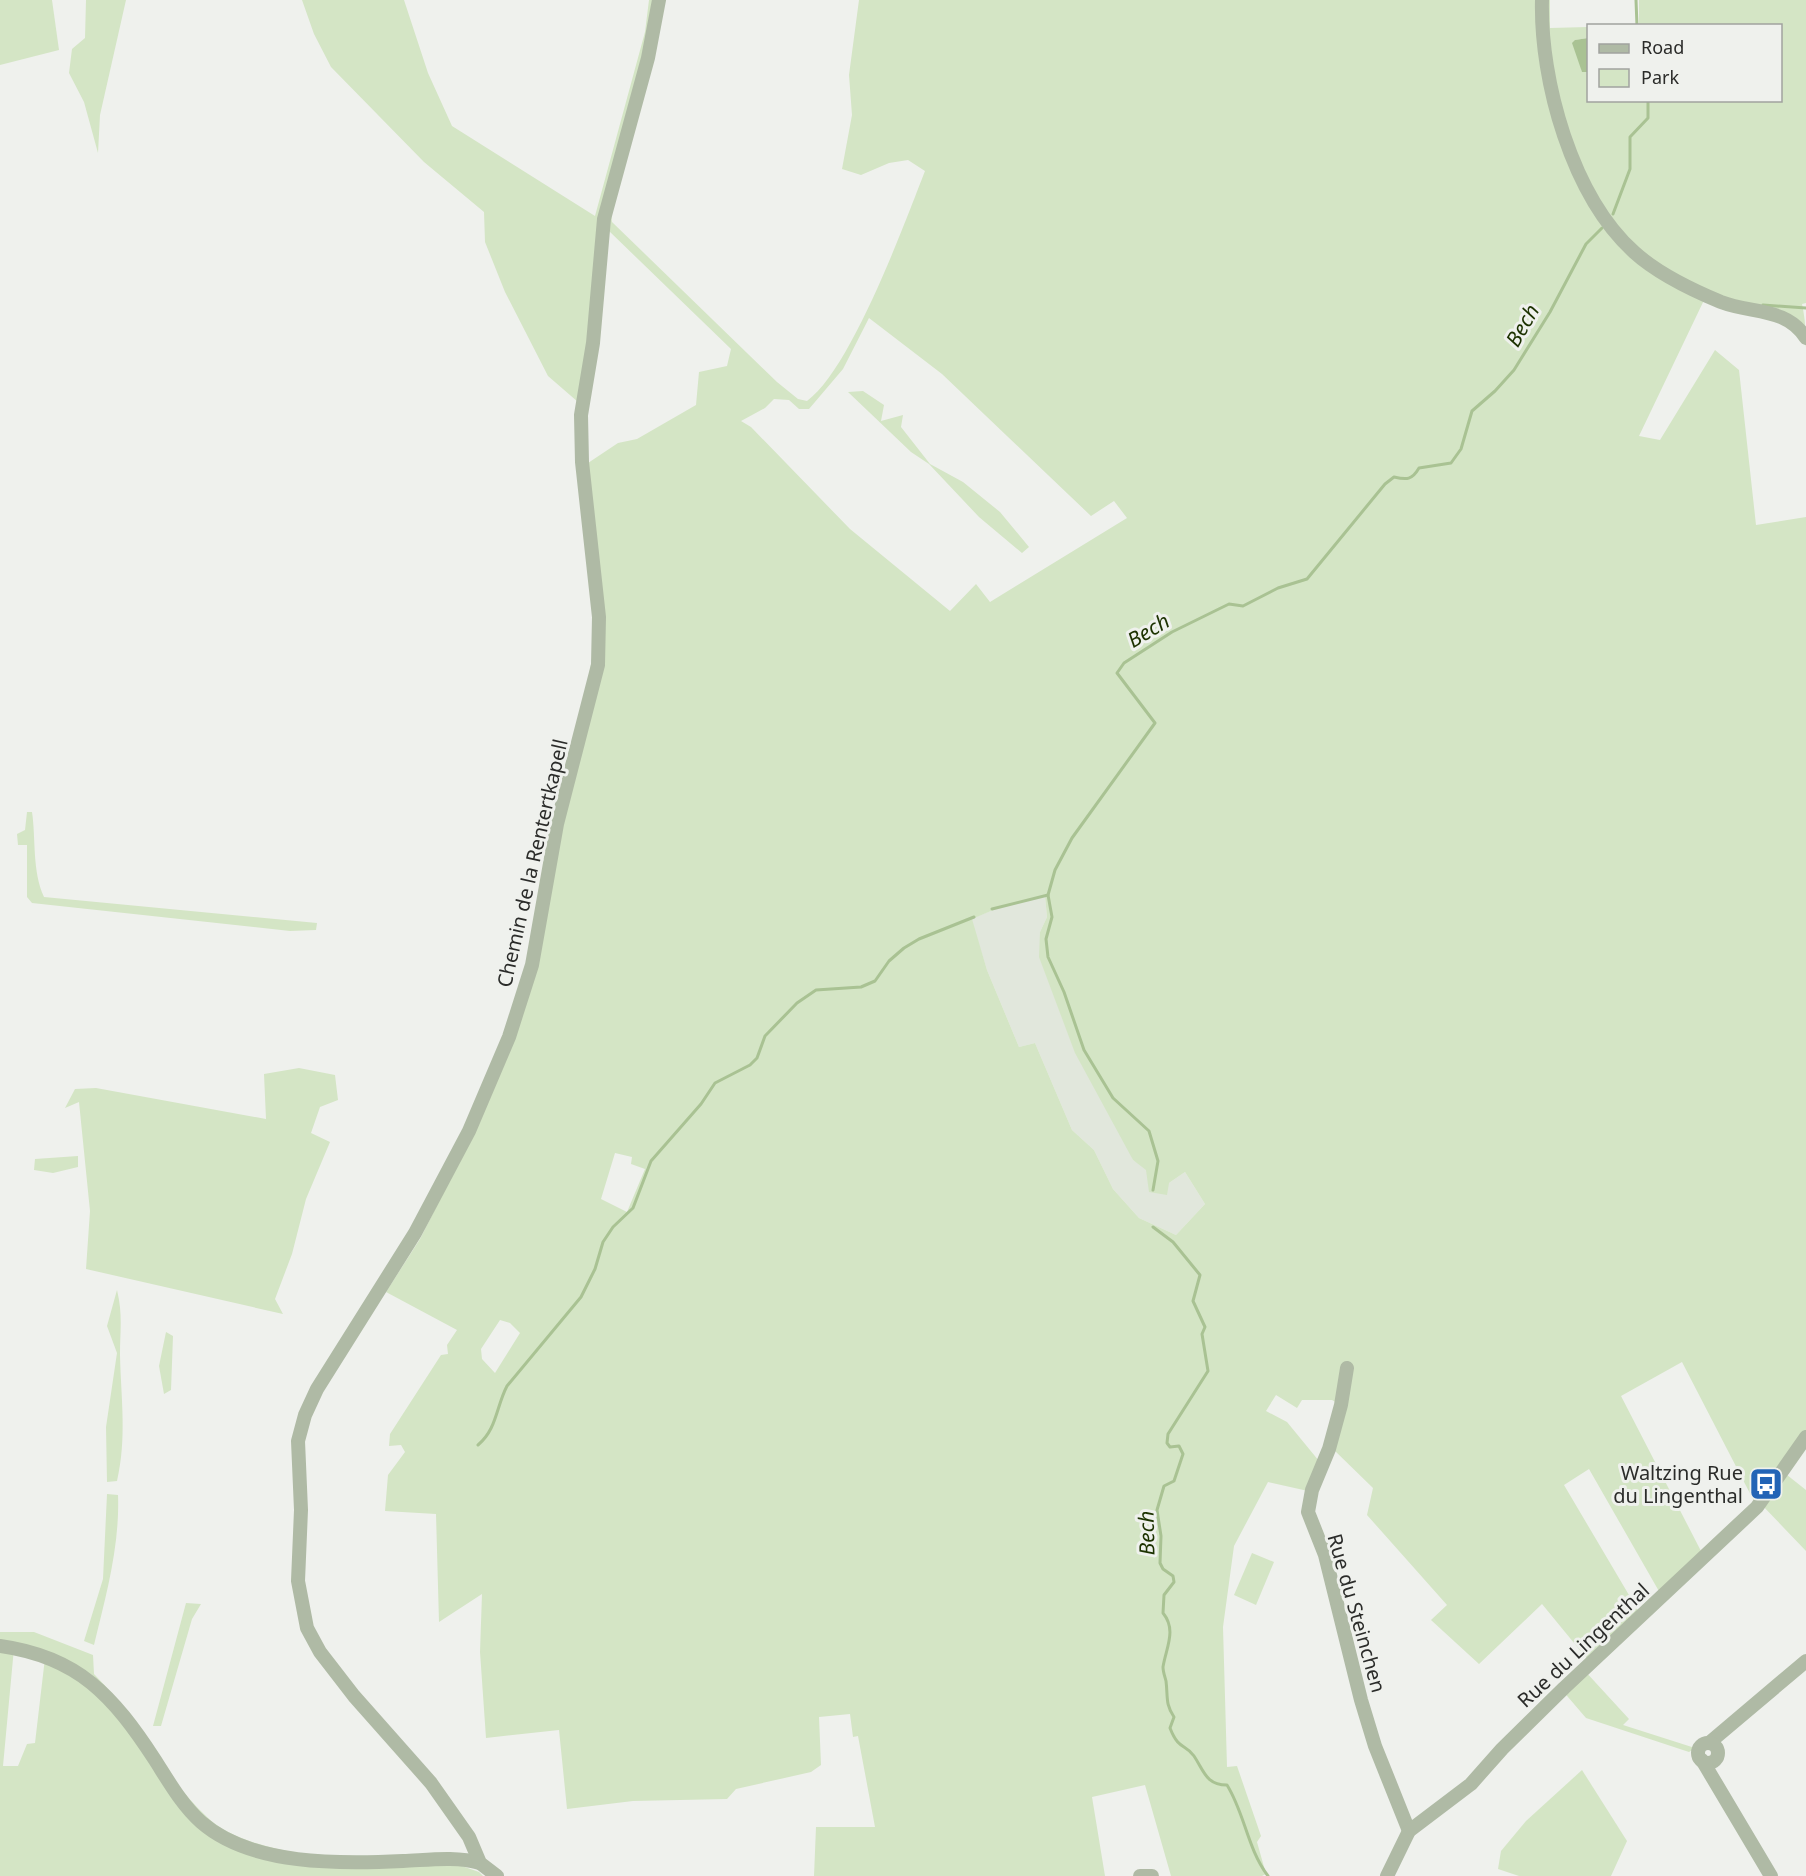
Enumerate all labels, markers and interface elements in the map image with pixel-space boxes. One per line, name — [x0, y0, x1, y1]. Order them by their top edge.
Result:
legend — [1587, 24, 1782, 102]
text: Road — [1641, 35, 1684, 59]
text: Park — [1641, 65, 1679, 89]
water label: Bech — [1499, 299, 1545, 351]
water label: Bech — [1122, 606, 1174, 654]
street label: Chemin de la Rentertkapell — [490, 736, 574, 990]
place label: Waltzing Rue du Lingenthal — [1613, 1459, 1743, 1509]
bus stop icon: Waltzing Rue du Lingenthal — [1748, 1466, 1784, 1502]
water label: Bech — [1132, 1510, 1160, 1556]
street label: Rue du Steinchen — [1321, 1531, 1393, 1695]
street label: Rue du Lingenthal — [1511, 1577, 1655, 1713]

